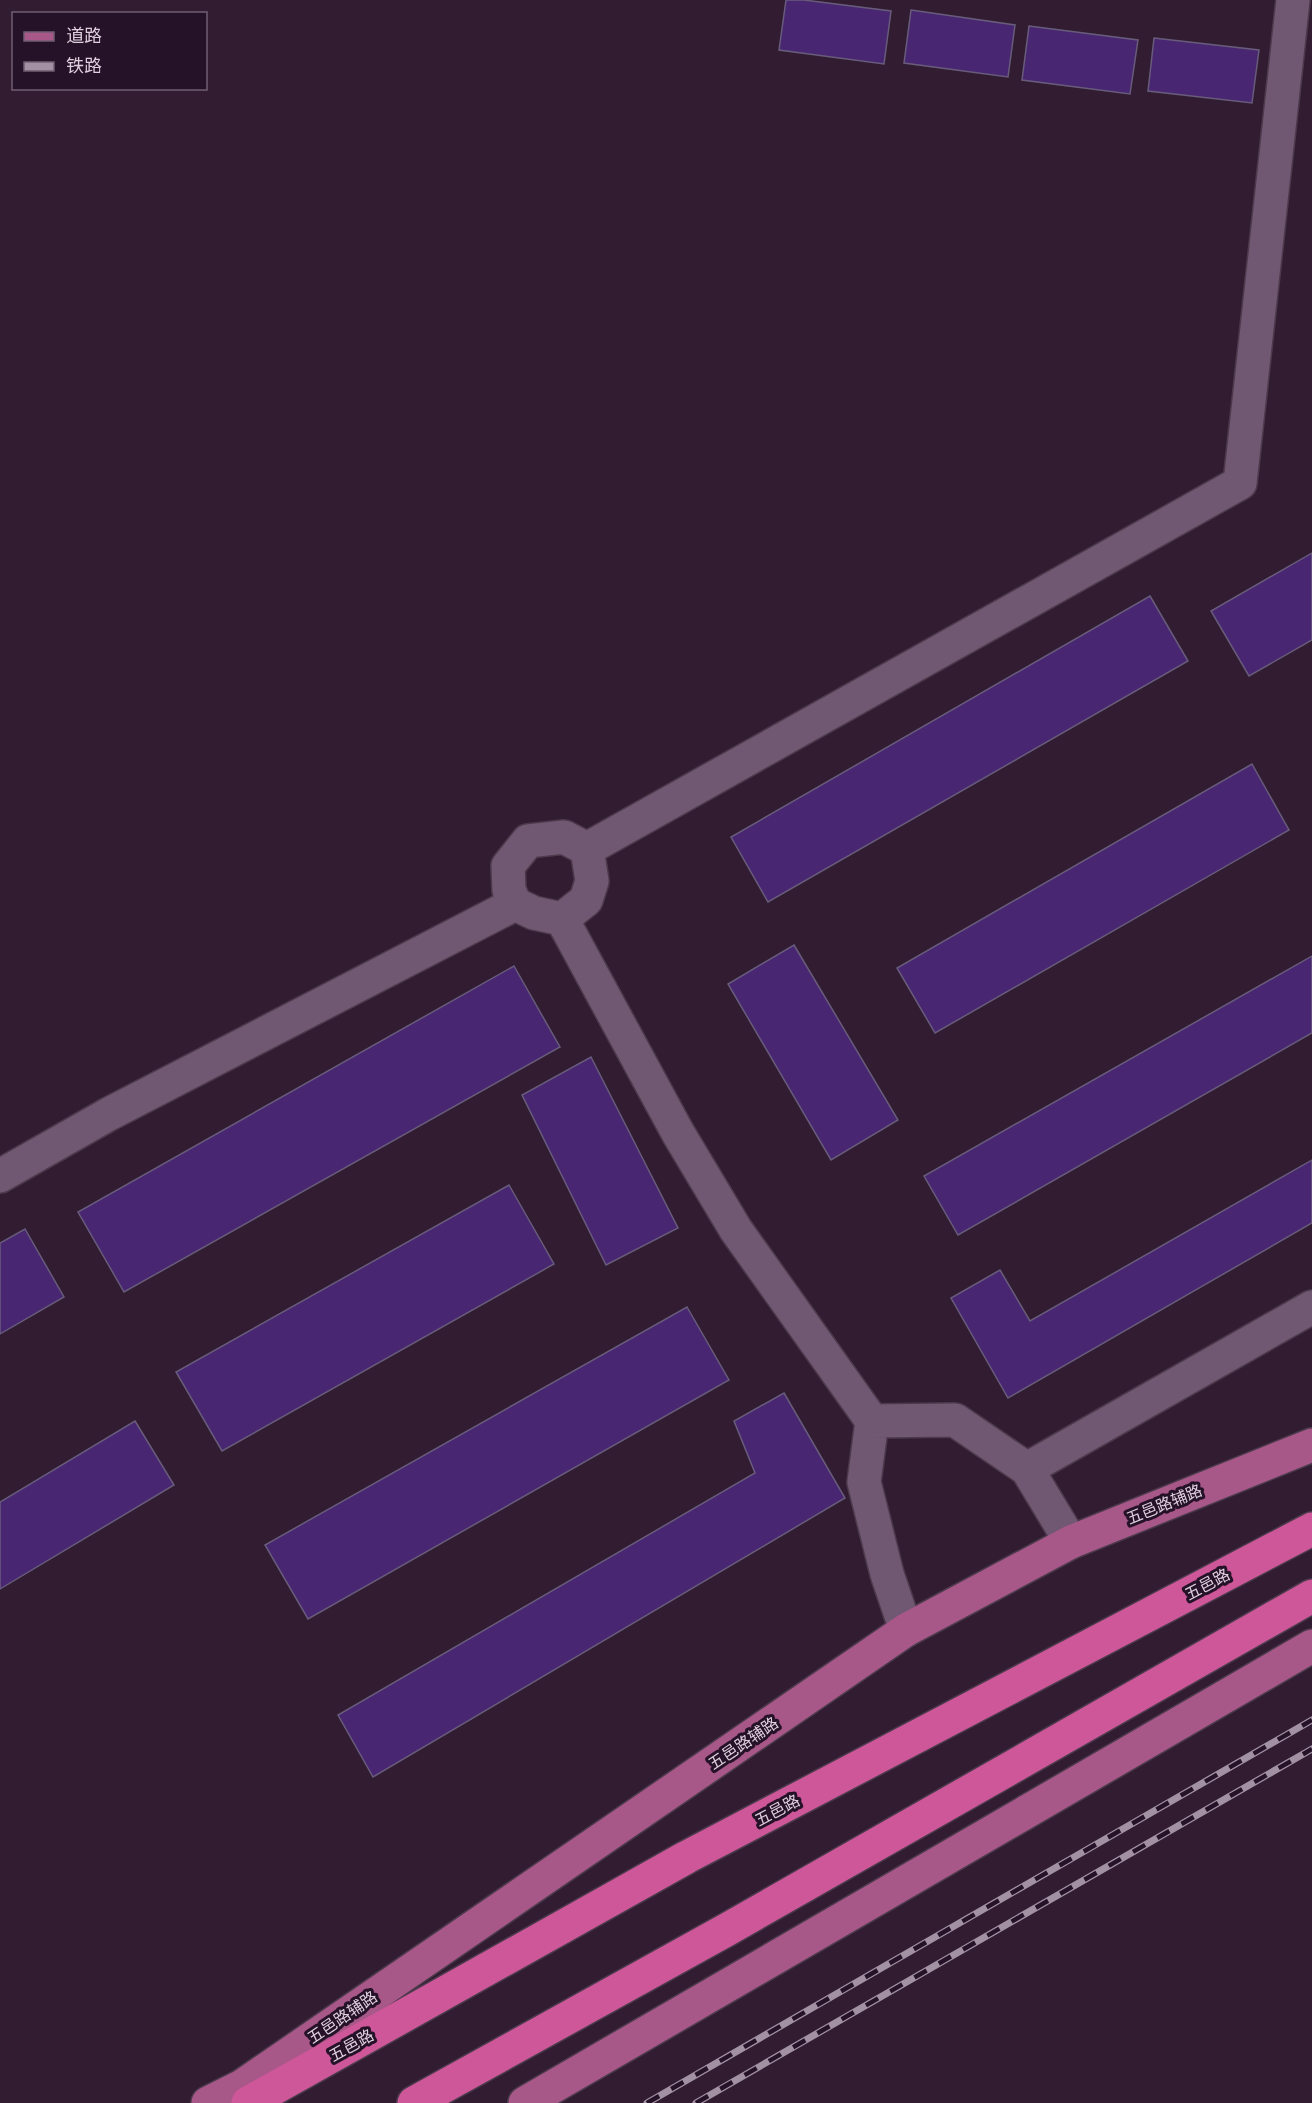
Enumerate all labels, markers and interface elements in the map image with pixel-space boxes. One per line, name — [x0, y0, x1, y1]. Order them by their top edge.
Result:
legend — [12, 12, 207, 90]
text: 道路 — [66, 25, 102, 45]
text: 铁路 — [66, 55, 102, 75]
street label: 五邑路辅路 — [1124, 1481, 1204, 1527]
street label: 五邑路 — [1182, 1565, 1232, 1603]
street label: 五邑路辅路 — [705, 1713, 781, 1773]
street label: 五邑路 — [752, 1791, 802, 1829]
street label: 五邑路辅路 — [303, 1987, 381, 2047]
street label: 五邑路 — [325, 2025, 377, 2065]

